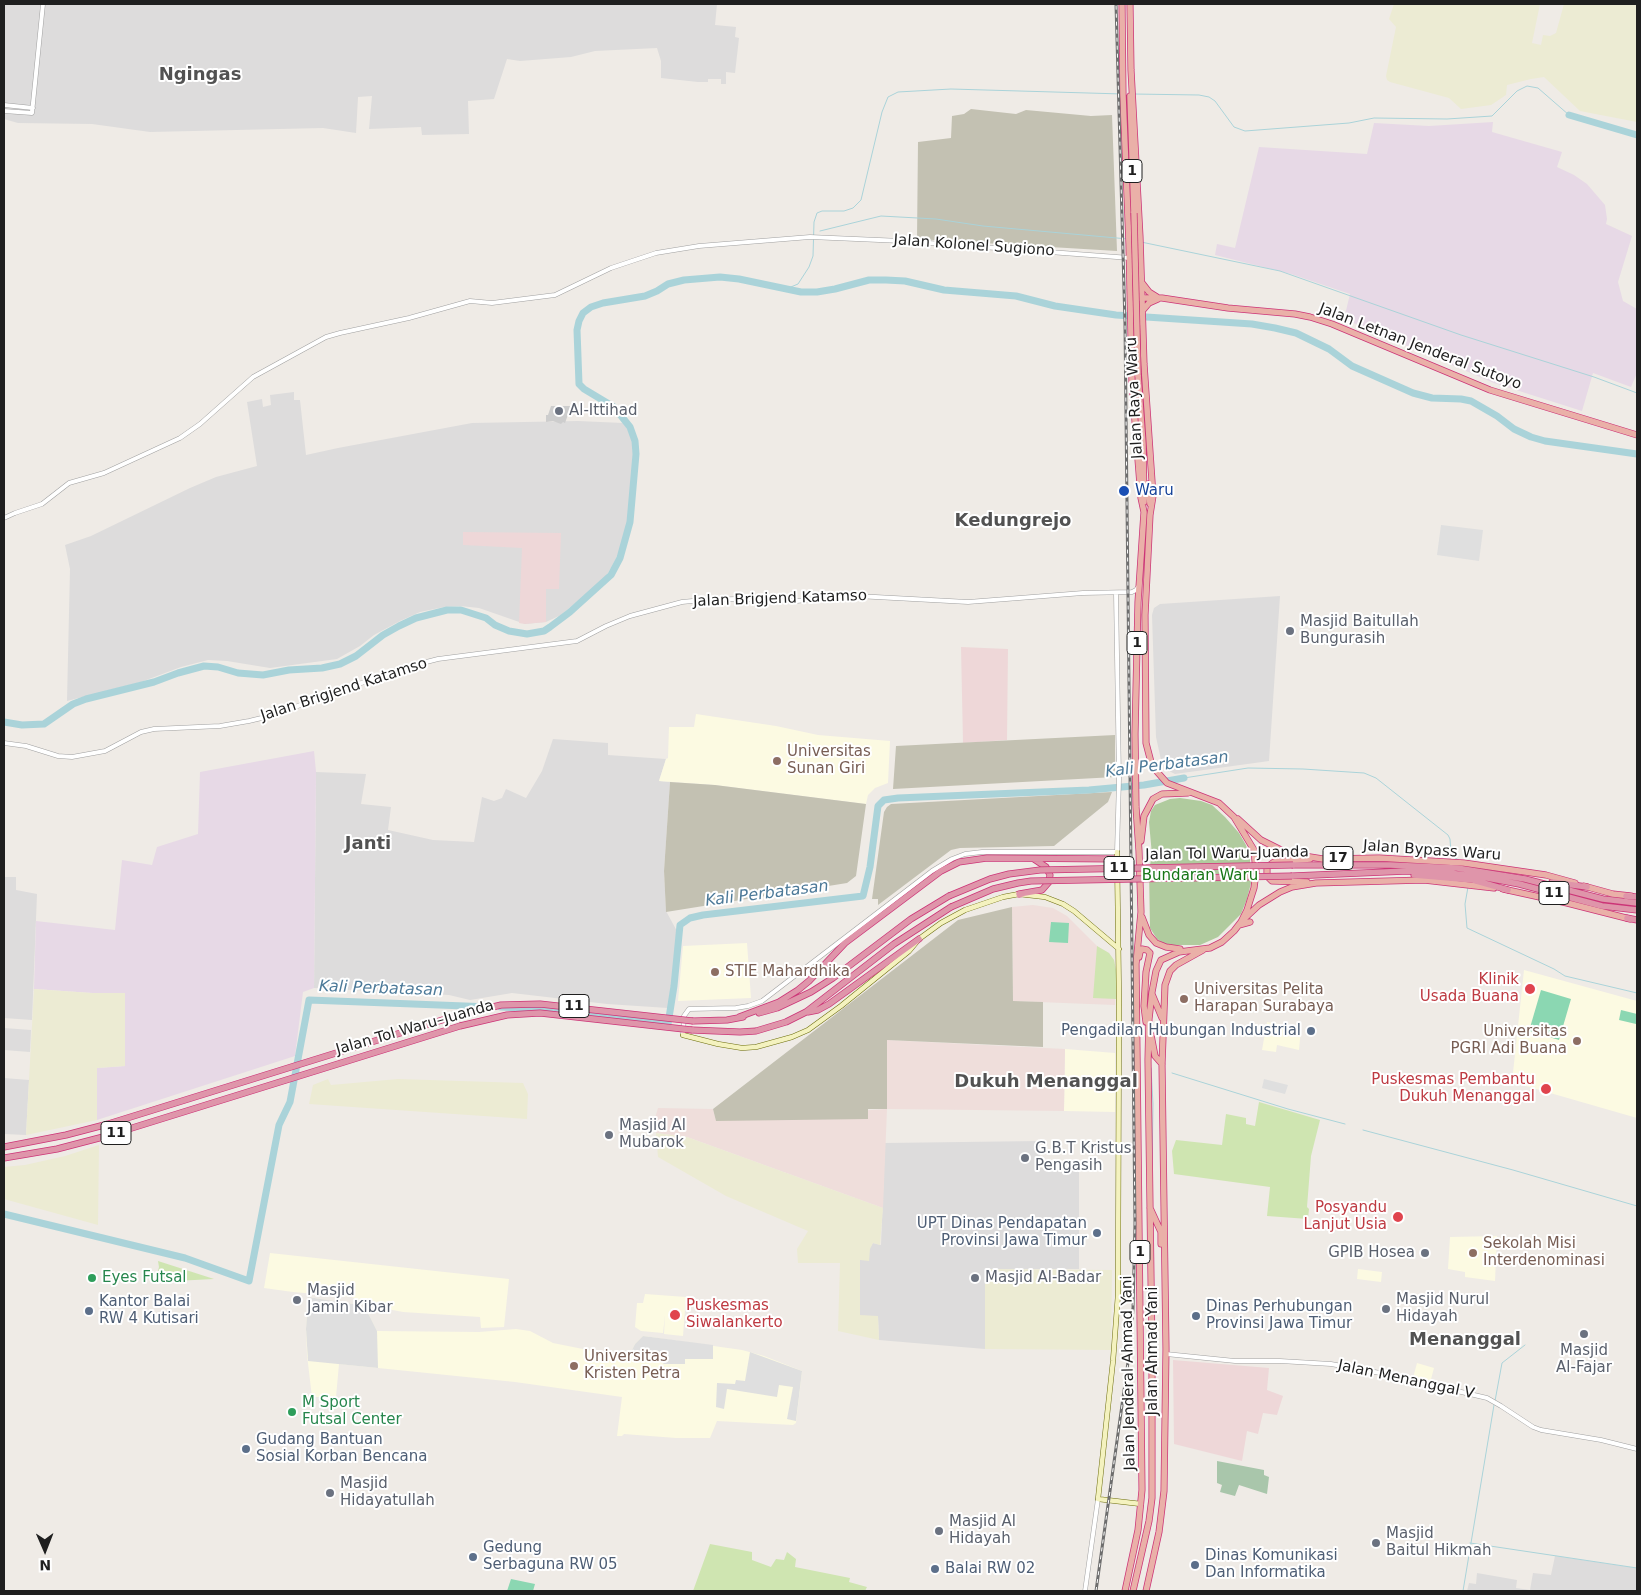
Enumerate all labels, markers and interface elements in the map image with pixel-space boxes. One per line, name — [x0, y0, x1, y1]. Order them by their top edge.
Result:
district label: Ngingas — [159, 64, 241, 86]
road number: 1 — [1122, 160, 1142, 182]
street label: Jalan Kolonel Sugiono — [893, 231, 1055, 261]
street label: Jalan Letnan Jenderal Sutoyo — [1316, 300, 1524, 394]
street label: Jalan Raya Waru — [1123, 337, 1147, 459]
place label: Al-Ittihad — [569, 402, 637, 420]
marker: Al-Ittihad — [553, 405, 565, 417]
place label: Waru — [1135, 482, 1174, 500]
marker: Waru — [1117, 484, 1131, 498]
district label: Kedungrejo — [955, 510, 1071, 532]
street label: Jalan Brigjend Katamso — [693, 587, 867, 611]
place label: Masjid Baitullah Bungurasih — [1300, 613, 1419, 648]
marker: Masjid Baitullah Bungurasih — [1284, 625, 1296, 637]
road number: 1 — [1127, 632, 1147, 654]
street label: Jalan Brigjend Katamso — [258, 655, 430, 725]
place label: Universitas Sunan Giri — [787, 743, 871, 778]
water label: Kali Perbatasan — [1104, 748, 1230, 782]
marker: Universitas Sunan Giri — [771, 755, 783, 767]
district label: Janti — [345, 833, 391, 855]
street label: Jalan Bypass Waru — [1362, 837, 1502, 865]
street label: Jalan Tol Waru–Juanda — [1145, 844, 1309, 864]
road number: 17 — [1323, 846, 1353, 870]
road number: 11 — [1104, 856, 1134, 880]
park label: Bundaran Waru — [1142, 867, 1258, 885]
water label: Kali Perbatasan — [704, 877, 830, 911]
road number: 11 — [1539, 881, 1569, 904]
place label: STIE Mahardhika — [725, 963, 850, 981]
marker: STIE Mahardhika — [709, 966, 721, 978]
place label: Klinik Usada Buana — [1420, 971, 1519, 1006]
water label: Kali Perbatasan — [319, 977, 443, 1001]
place label: Universitas Pelita Harapan Surabaya — [1194, 981, 1334, 1016]
marker: Klinik Usada Buana — [1523, 982, 1537, 996]
marker: Universitas Pelita Harapan Surabaya — [1178, 993, 1190, 1005]
road number: 11 — [559, 994, 589, 1018]
street label: Jalan Tol Waru–Juanda — [334, 997, 496, 1059]
place label: Pengadilan Hubungan Industrial — [1061, 1022, 1301, 1040]
place label: Universitas PGRI Adi Buana — [1451, 1023, 1567, 1058]
marker: Pengadilan Hubungan Industrial — [1305, 1025, 1317, 1037]
marker: Universitas PGRI Adi Buana — [1571, 1035, 1583, 1047]
district label: Dukuh Menanggal — [954, 1071, 1138, 1093]
place label: Puskesmas Pembantu Dukuh Menanggal — [1371, 1071, 1535, 1106]
marker: Puskesmas Pembantu Dukuh Menanggal — [1539, 1082, 1553, 1096]
place label: Masjid Al Mubarok — [619, 1117, 686, 1152]
road number: 11 — [101, 1122, 131, 1144]
marker: Masjid Al Mubarok — [603, 1129, 615, 1141]
place label: G.B.T Kristus Pengasih — [1035, 1140, 1132, 1175]
marker: G.B.T Kristus Pengasih — [1019, 1152, 1031, 1164]
place label: Posyandu Lanjut Usia — [1303, 1199, 1387, 1234]
marker: Posyandu Lanjut Usia — [1391, 1210, 1405, 1224]
place label: UPT Dinas Pendapatan Provinsi Jawa Timur — [917, 1215, 1087, 1250]
marker: UPT Dinas Pendapatan Provinsi Jawa Timur — [1091, 1227, 1103, 1239]
place label: Sekolah Misi Interdenominasi — [1483, 1235, 1605, 1270]
road number: 1 — [1130, 1240, 1150, 1264]
place label: GPIB Hosea — [1328, 1244, 1415, 1262]
marker: GPIB Hosea — [1419, 1247, 1431, 1259]
marker: Sekolah Misi Interdenominasi — [1467, 1247, 1479, 1259]
place label: Eyes Futsal — [102, 1269, 187, 1287]
place label: Masjid Al-Badar — [985, 1269, 1101, 1287]
marker: Eyes Futsal — [86, 1272, 98, 1284]
marker: Masjid Al-Badar — [969, 1272, 981, 1284]
street label: Jalan Jenderal Ahmad Yani — [1118, 1275, 1140, 1471]
place label: Masjid Jamin Kibar — [307, 1282, 393, 1317]
street label: Jalan Ahmad Yani — [1144, 1286, 1162, 1416]
place label: Masjid Nurul Hidayah — [1396, 1291, 1489, 1326]
place label: Kantor Balai RW 4 Kutisari — [99, 1293, 199, 1328]
marker: Masjid Jamin Kibar — [291, 1294, 303, 1306]
place label: Puskesmas Siwalankerto — [686, 1297, 783, 1332]
place label: Dinas Perhubungan Provinsi Jawa Timur — [1206, 1298, 1352, 1333]
marker: Masjid Nurul Hidayah — [1380, 1303, 1392, 1315]
marker: Kantor Balai RW 4 Kutisari — [83, 1305, 95, 1317]
marker: Puskesmas Siwalankerto — [668, 1308, 682, 1322]
marker: Dinas Perhubungan Provinsi Jawa Timur — [1190, 1310, 1202, 1322]
marker: Masjid Al-Fajar — [1578, 1328, 1590, 1340]
district label: Menanggal — [1409, 1329, 1521, 1351]
place label: Masjid Al-Fajar — [1556, 1342, 1612, 1377]
place label: Universitas Kristen Petra — [584, 1348, 680, 1383]
street label: Jalan Menanggal V — [1336, 1357, 1476, 1403]
marker: Universitas Kristen Petra — [568, 1360, 580, 1372]
place label: M Sport Futsal Center — [302, 1394, 402, 1429]
marker: M Sport Futsal Center — [286, 1406, 298, 1418]
place label: Gudang Bantuan Sosial Korban Bencana — [256, 1431, 427, 1466]
marker: Gudang Bantuan Sosial Korban Bencana — [240, 1443, 252, 1455]
place label: Masjid Hidayatullah — [340, 1475, 435, 1510]
marker: Masjid Hidayatullah — [324, 1487, 336, 1499]
place label: Masjid Al Hidayah — [949, 1513, 1016, 1548]
north arrow — [20, 1525, 70, 1575]
marker: Masjid Al Hidayah — [933, 1525, 945, 1537]
place label: Masjid Baitul Hikmah — [1386, 1525, 1491, 1560]
marker: Masjid Baitul Hikmah — [1370, 1537, 1382, 1549]
place label: Gedung Serbaguna RW 05 — [483, 1539, 618, 1574]
place label: Dinas Komunikasi Dan Informatika — [1205, 1547, 1338, 1582]
marker: Gedung Serbaguna RW 05 — [467, 1551, 479, 1563]
text: N — [39, 1557, 51, 1573]
marker: Dinas Komunikasi Dan Informatika — [1189, 1559, 1201, 1571]
place label: Balai RW 02 — [945, 1560, 1035, 1578]
marker: Balai RW 02 — [929, 1563, 941, 1575]

